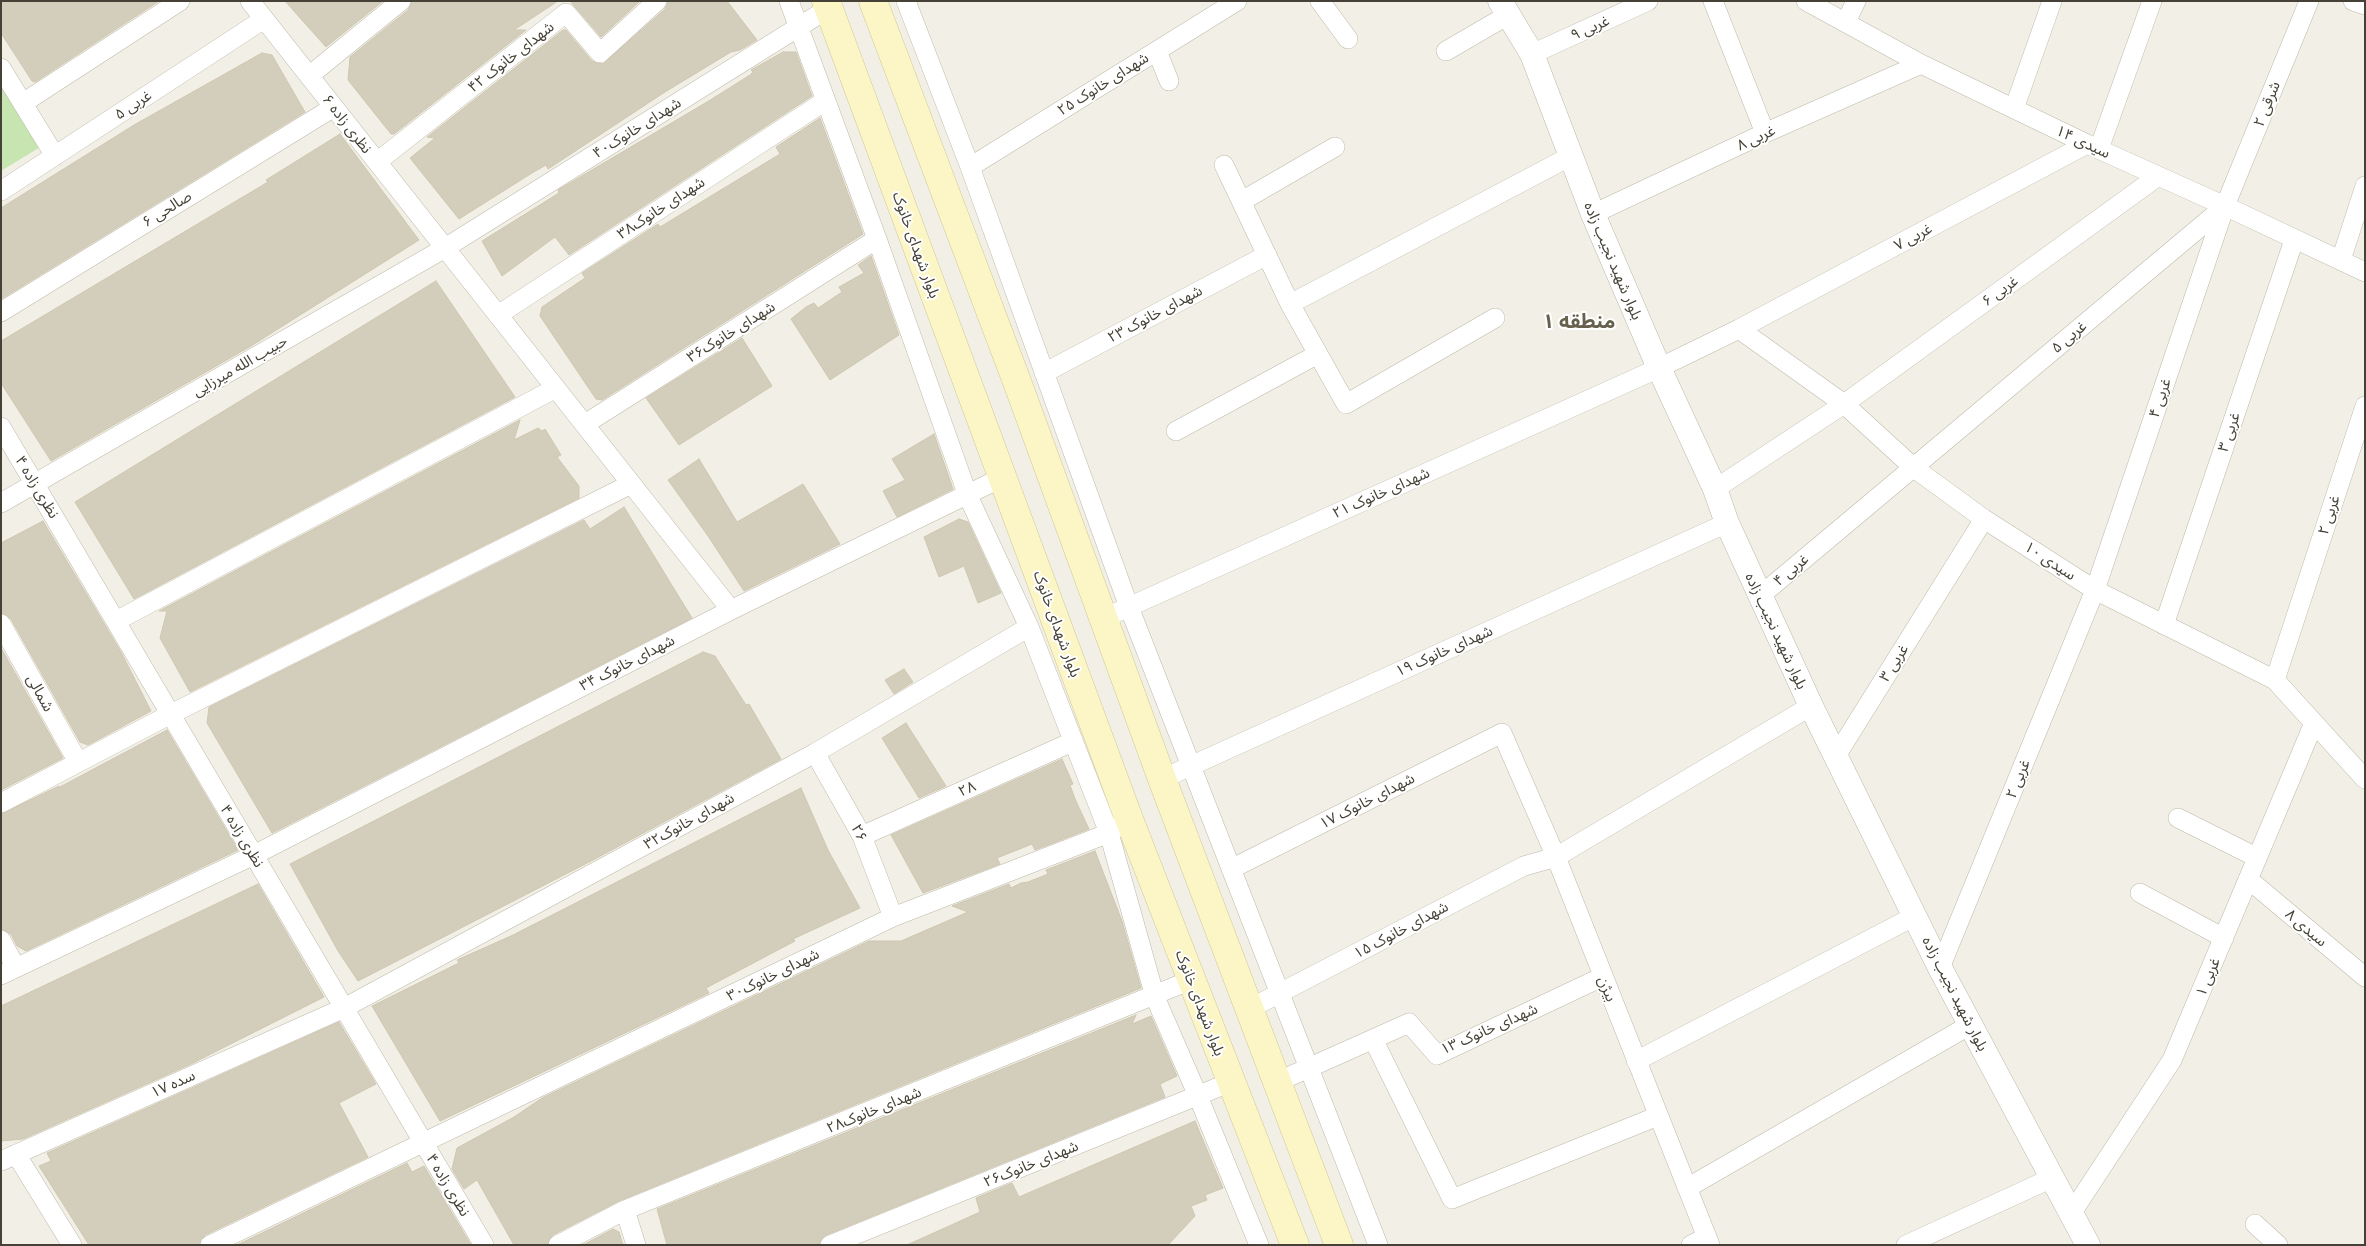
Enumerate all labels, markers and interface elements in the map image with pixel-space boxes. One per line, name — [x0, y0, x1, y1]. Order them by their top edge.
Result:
street label: غربی ۹ — [1568, 12, 1612, 44]
street label: شهدای خانوک ۴۲ — [464, 18, 558, 96]
street label: شهدای خانوک ۲۵ — [1054, 49, 1152, 119]
street label: شرقی ۲ — [2250, 79, 2284, 129]
street label: ۵ غربی — [111, 86, 155, 124]
street label: نظری زاده ۶ — [318, 91, 376, 157]
street label: شهدای خانوک۴۰ — [590, 94, 684, 162]
street label: غربی ۸ — [1734, 121, 1778, 155]
street label: سیدی ۱۴ — [2053, 122, 2113, 162]
street label: شهدای خانوک۳۸ — [614, 173, 708, 243]
street label: ۶ صالحی — [139, 187, 195, 231]
street label: بلوار شهدای خانوک — [888, 189, 944, 301]
street label: بلوار شهید نجیب زاده — [1580, 199, 1646, 323]
street label: غربی ۷ — [1891, 220, 1935, 254]
street label: غربی ۶ — [1978, 272, 2022, 310]
street label: شهدای خانوک ۲۳ — [1105, 282, 1205, 346]
street label: شهدای خانوک۳۶ — [684, 298, 778, 366]
district label: منطقه ۱ — [1543, 310, 1615, 334]
street label: غربی ۵ — [2048, 317, 2090, 357]
street label: حبیب الله میرزایی — [189, 332, 291, 400]
street label: غربی ۴ — [2145, 376, 2175, 420]
street label: غربی ۳ — [2214, 410, 2244, 454]
street label: نظری زاده ۴ — [11, 452, 63, 522]
street label: شهدای خانوک ۲۱ — [1330, 464, 1432, 522]
street label: غربی ۲ — [2314, 493, 2344, 537]
street label: سیدی ۱۰ — [2021, 538, 2079, 584]
street label: غربی ۴ — [1770, 550, 1812, 590]
street label: بلوار شهدای خانوک — [1029, 568, 1085, 680]
street label: بلوار شهید نجیب زاده — [1741, 570, 1811, 692]
street label: شهدای خانوک ۱۹ — [1393, 622, 1495, 680]
street label: ۳۴ شهدای خانوک — [576, 631, 678, 695]
street label: غربی ۳ — [1876, 641, 1912, 685]
street label: شمالی — [22, 671, 58, 715]
street label: غربی ۲ — [2002, 757, 2034, 801]
street label: شهدای خانوک ۱۷ — [1316, 769, 1418, 833]
street label: ۲۸ — [956, 777, 978, 801]
street label: شهدای خانوک۳۲ — [641, 789, 737, 853]
street label: نظری زاده ۴ — [216, 801, 268, 871]
street label: ۲۶ — [847, 821, 871, 845]
street label: شهدای خانوک ۱۵ — [1351, 898, 1451, 962]
street label: سیدی ۸ — [2281, 905, 2331, 951]
street label: بلوار شهید نجیب زاده — [1918, 934, 1992, 1054]
street label: شهدای خانوک۳۰ — [724, 945, 822, 1005]
street label: بلوار شهدای خانوک — [1172, 948, 1228, 1058]
street label: غربی ۱ — [2192, 955, 2224, 999]
street label: بیژن — [1594, 974, 1620, 1004]
street label: شهدای خانوک ۱۳ — [1438, 1000, 1540, 1058]
street label: سده ۱۷ — [148, 1066, 198, 1102]
street label: شهدای خانوک۲۸ — [824, 1083, 924, 1137]
street label: شهدای خانوک۲۶ — [981, 1137, 1081, 1191]
street label: نظری زاده ۴ — [422, 1150, 474, 1220]

